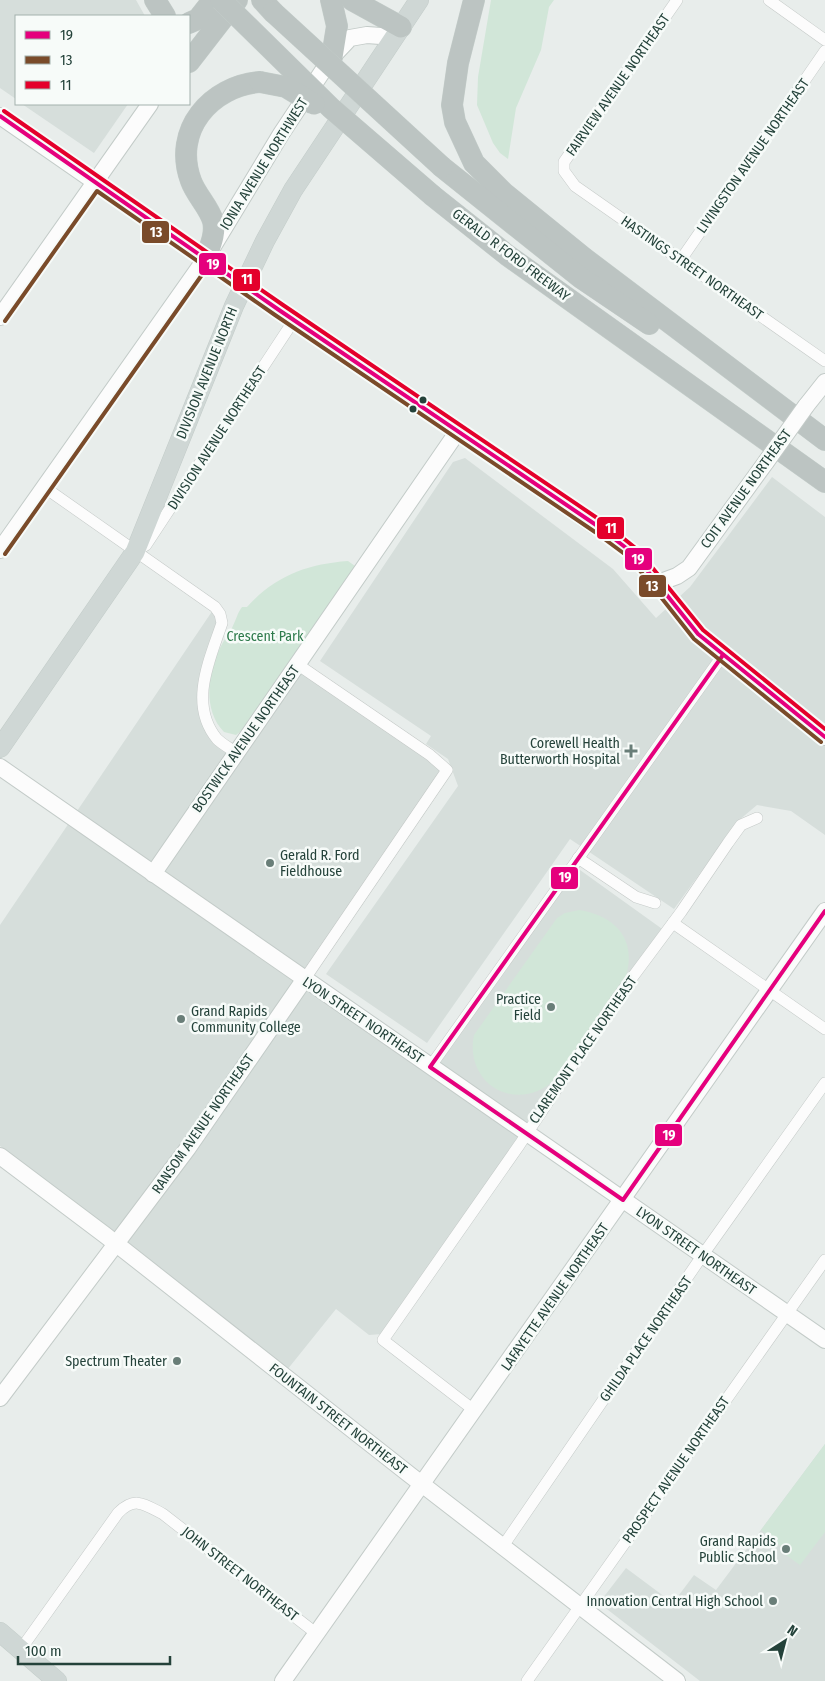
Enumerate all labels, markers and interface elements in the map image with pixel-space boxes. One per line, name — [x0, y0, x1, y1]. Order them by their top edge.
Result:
street label: FAIRVIEW AVENUE NORTHEAST — [563, 10, 674, 159]
legend — [15, 15, 190, 105]
text: 19 — [60, 26, 73, 44]
text: 13 — [60, 51, 73, 69]
street label: LIVINGSTON AVENUE NORTHEAST — [693, 75, 813, 236]
text: 11 — [60, 76, 72, 94]
street label: IONIA AVENUE NORTHWEST — [216, 94, 312, 233]
street label: GERALD R FORD FREEWAY — [449, 205, 573, 305]
street label: HASTINGS STREET NORTHEAST — [618, 212, 767, 324]
line badge: 13 — [141, 220, 170, 244]
text: 13 — [150, 224, 163, 241]
line badge: 19 — [198, 252, 227, 276]
text: 19 — [206, 256, 220, 273]
line badge: 11 — [232, 268, 261, 292]
text: 11 — [241, 271, 253, 288]
street label: DIVISION AVENUE NORTH — [173, 305, 241, 441]
street label: DIVISION AVENUE NORTHEAST — [164, 363, 270, 513]
unlabelled marker — [418, 395, 428, 405]
unlabelled marker — [408, 404, 418, 414]
street label: COIT AVENUE NORTHEAST — [697, 426, 795, 552]
line badge: 11 — [596, 516, 625, 540]
text: 11 — [605, 520, 617, 537]
line badge: 19 — [624, 547, 653, 571]
text: 19 — [631, 551, 645, 568]
line badge: 13 — [638, 574, 667, 598]
text: 13 — [646, 578, 659, 595]
park label: Crescent Park — [226, 628, 304, 645]
street label: BOSTWICK AVENUE NORTHEAST — [189, 662, 304, 816]
place label: Corewell Health Butterworth Hospital — [500, 735, 620, 768]
marker: Corewell Health Butterworth Hospital — [624, 744, 638, 758]
place label: Gerald R. Ford Fieldhouse — [280, 847, 359, 880]
marker: Gerald R. Ford Fieldhouse — [264, 857, 276, 869]
line badge: 19 — [550, 866, 579, 890]
text: 19 — [558, 869, 572, 886]
street label: LYON STREET NORTHEAST — [299, 973, 427, 1067]
street label: CLAREMONT PLACE NORTHEAST — [526, 973, 641, 1127]
place label: Practice Field — [496, 991, 541, 1024]
marker: Practice Field — [545, 1001, 557, 1013]
place label: Grand Rapids Community College — [191, 1003, 301, 1036]
marker: Grand Rapids Community College — [175, 1013, 187, 1025]
street label: RANSOM AVENUE NORTHEAST — [148, 1051, 258, 1197]
line badge: 19 — [654, 1123, 683, 1147]
text: 19 — [662, 1127, 676, 1144]
street label: LYON STREET NORTHEAST — [633, 1203, 760, 1299]
street label: LAFAYETTE AVENUE NORTHEAST — [498, 1220, 613, 1374]
street label: GHILDA PLACE NORTHEAST — [596, 1273, 696, 1405]
place label: Spectrum Theater — [65, 1353, 167, 1370]
marker: Spectrum Theater — [171, 1355, 183, 1367]
street label: FOUNTAIN STREET NORTHEAST — [266, 1360, 411, 1478]
street label: PROSPECT AVENUE NORTHEAST — [619, 1393, 733, 1547]
street label: JOHN STREET NORTHEAST — [178, 1523, 302, 1625]
place label: Grand Rapids Public School — [699, 1533, 776, 1566]
marker: Grand Rapids Public School — [780, 1543, 792, 1555]
place label: Innovation Central High School — [586, 1593, 763, 1610]
marker: Innovation Central High School — [767, 1595, 779, 1607]
north arrow — [760, 1616, 810, 1666]
text: N — [784, 1622, 801, 1640]
scale bar — [18, 1634, 170, 1666]
text: 100 m — [25, 1642, 62, 1660]

